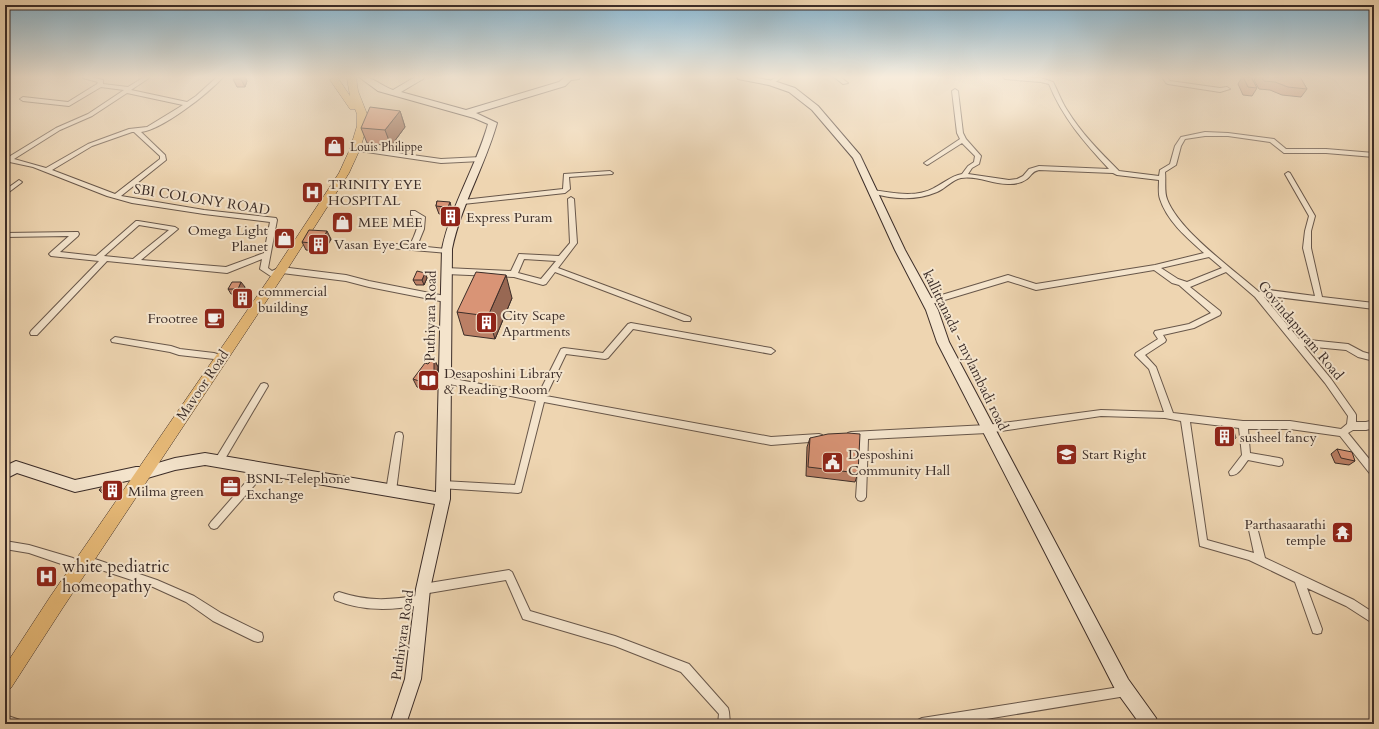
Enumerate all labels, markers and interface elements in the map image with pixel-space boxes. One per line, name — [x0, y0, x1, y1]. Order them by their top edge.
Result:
shop icon: Louis Philippe — [322, 134, 348, 160]
place label: Louis Philippe — [350, 139, 423, 155]
place label: TRINITY EYE HOSPITAL — [328, 175, 422, 210]
street label: SBI COLONY ROAD — [132, 179, 271, 220]
hospital icon: TRINITY EYE HOSPITAL — [300, 179, 326, 205]
building icon: Express Puram — [437, 204, 463, 230]
place label: Express Puram — [466, 208, 553, 227]
shop icon: MEE MEE — [329, 209, 355, 235]
place label: MEE MEE — [358, 213, 423, 232]
place label: Omega Light Planet — [188, 221, 269, 256]
shop icon: Omega Light Planet — [271, 225, 297, 251]
building icon: Vasan Eye Care — [306, 231, 332, 257]
place label: Vasan Eye Care — [334, 235, 427, 254]
street label: kallittanada - mylambadi road — [918, 267, 1013, 434]
street label: Puthiyara Road — [420, 270, 441, 362]
street label: Govindapuram Road — [1254, 277, 1348, 384]
place label: commercial building — [258, 282, 327, 317]
building icon: commercial building — [230, 286, 256, 312]
cafe icon: Frootree — [201, 305, 227, 331]
place label: City Scape Apartments — [502, 306, 571, 341]
place label: Frootree — [148, 309, 198, 328]
building icon: City Scape Apartments — [473, 310, 499, 336]
street label: Mavoor Road — [172, 346, 233, 424]
place label: Desaposhini Library & Reading Room — [444, 364, 564, 399]
library icon: Desaposhini Library & Reading Room — [415, 368, 441, 394]
building icon: susheel fancy — [1211, 424, 1237, 450]
place label: susheel fancy — [1240, 428, 1317, 447]
school or university icon: Start Right — [1054, 441, 1080, 467]
place label: Desposhini Community Hall — [848, 445, 950, 480]
place label: Start Right — [1082, 445, 1147, 464]
public building icon: Desposhini Community Hall — [820, 449, 846, 475]
place label: BSNL Telephone Exchange — [246, 469, 350, 504]
office icon: BSNL Telephone Exchange — [217, 473, 243, 499]
building icon: Milma green — [99, 478, 125, 504]
place label: Milma green — [128, 482, 204, 501]
place label: Parthasaarathi temple — [1244, 515, 1326, 550]
temple icon: Parthasaarathi temple — [1329, 519, 1355, 545]
place label: white pediatric homeopathy — [62, 555, 170, 598]
hospital icon: white pediatric homeopathy — [33, 563, 59, 589]
street label: Puthiyara Road — [387, 588, 418, 682]

